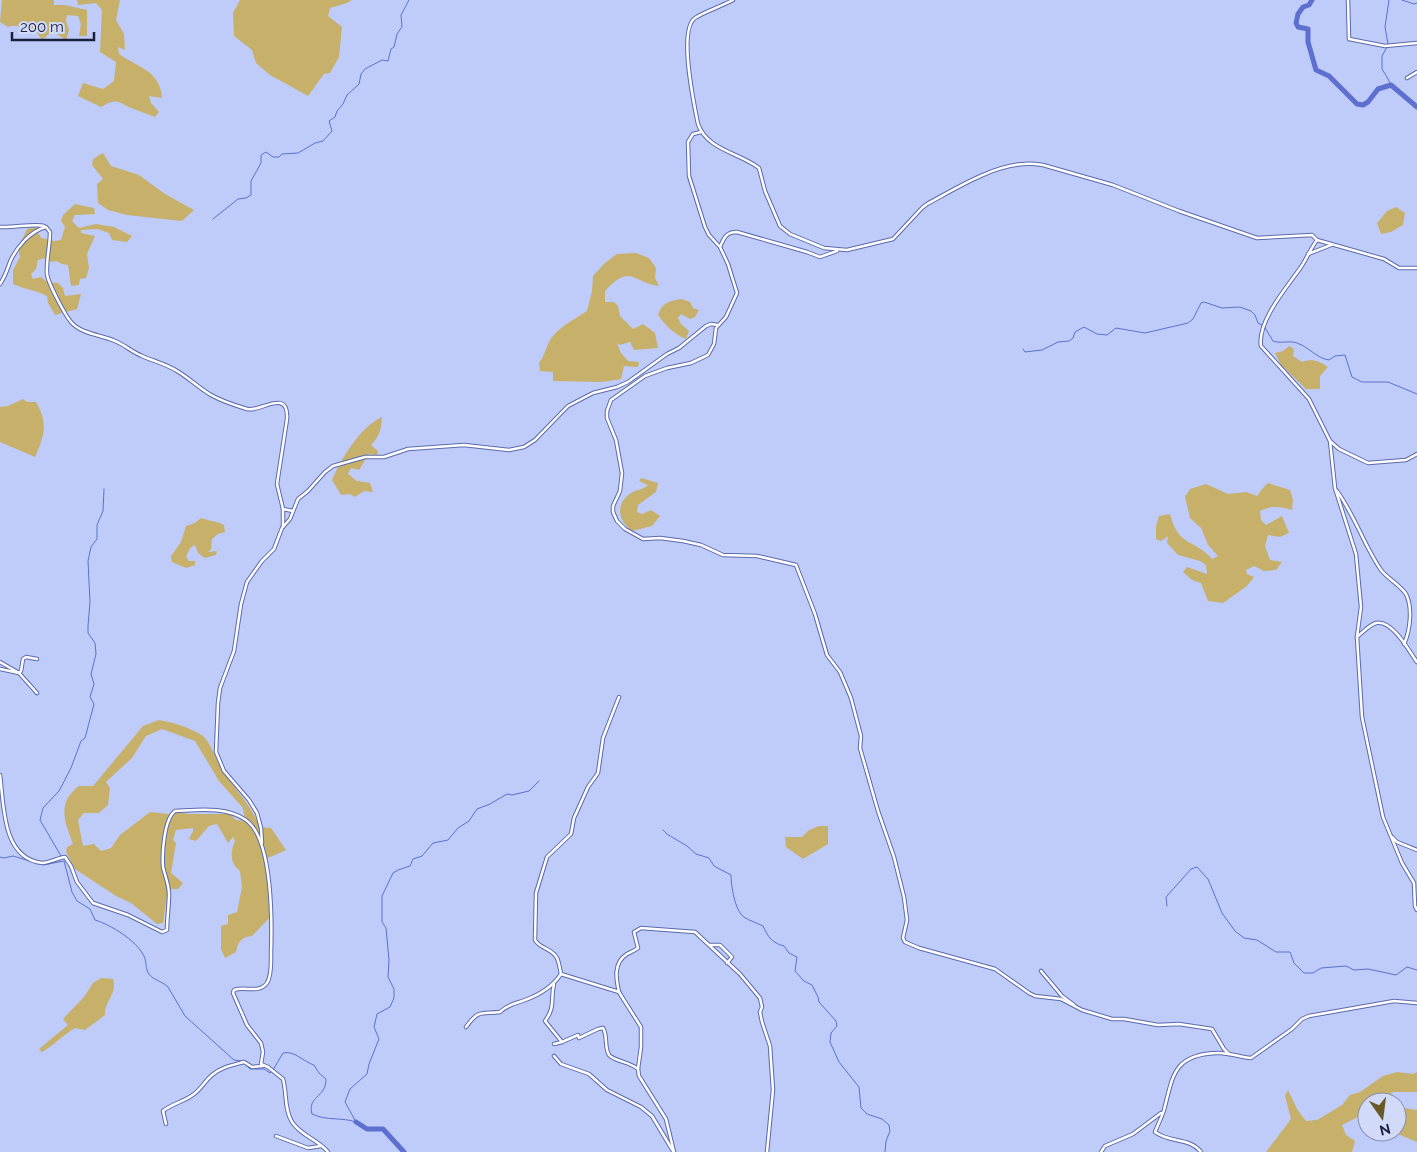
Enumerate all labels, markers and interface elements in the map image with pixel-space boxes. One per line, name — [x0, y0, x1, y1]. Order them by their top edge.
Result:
scale bar — [12, 10, 95, 42]
text: 200 m — [20, 18, 64, 36]
north arrow — [1357, 1092, 1407, 1142]
text: N — [1378, 1121, 1392, 1139]

